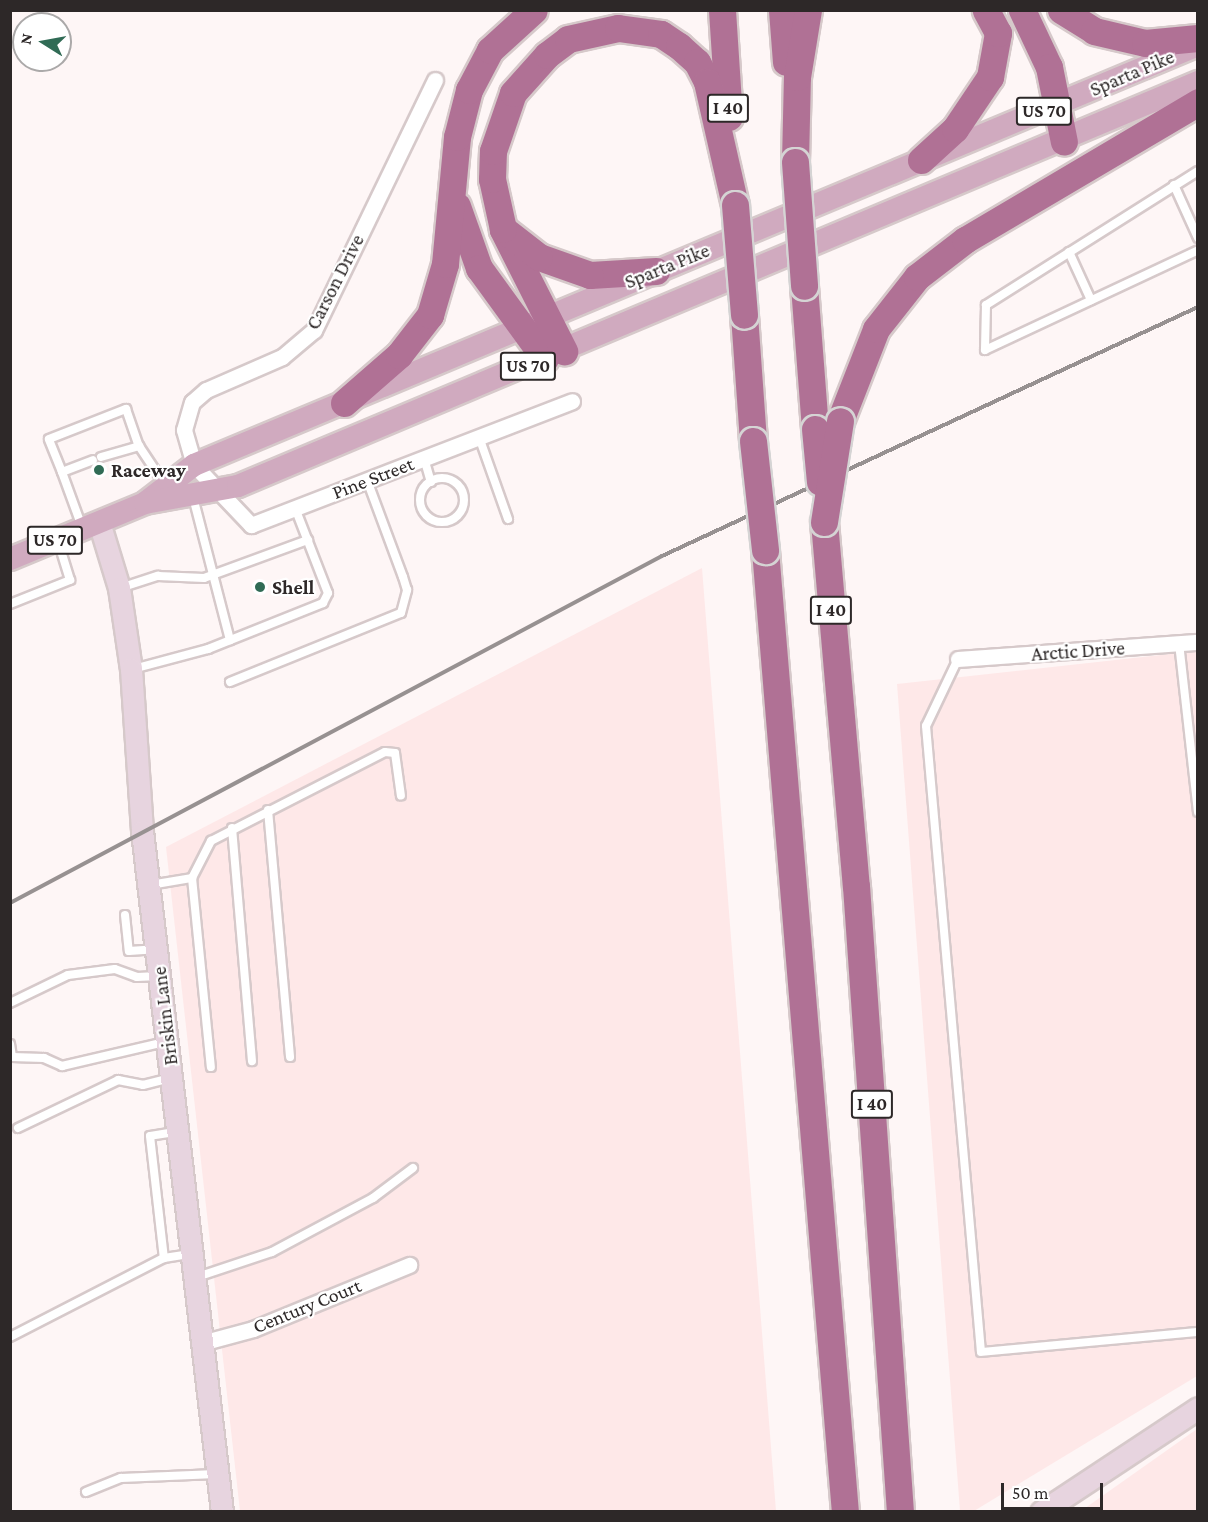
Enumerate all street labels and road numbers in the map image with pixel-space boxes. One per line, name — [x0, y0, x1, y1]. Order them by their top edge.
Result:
street label: Sparta Pike — [1086, 45, 1178, 101]
road number: I 40 — [706, 93, 750, 123]
road number: US 70 — [1016, 96, 1072, 126]
street label: Carson Drive — [301, 230, 369, 334]
street label: Sparta Pike — [621, 238, 713, 294]
road number: US 70 — [500, 351, 556, 381]
street label: Pine Street — [329, 451, 417, 505]
road number: US 70 — [26, 525, 84, 555]
road number: I 40 — [808, 595, 854, 625]
street label: Arctic Drive — [1030, 636, 1126, 666]
street label: Briskin Lane — [147, 965, 183, 1067]
road number: I 40 — [850, 1089, 894, 1119]
street label: Century Court — [249, 1273, 365, 1339]

